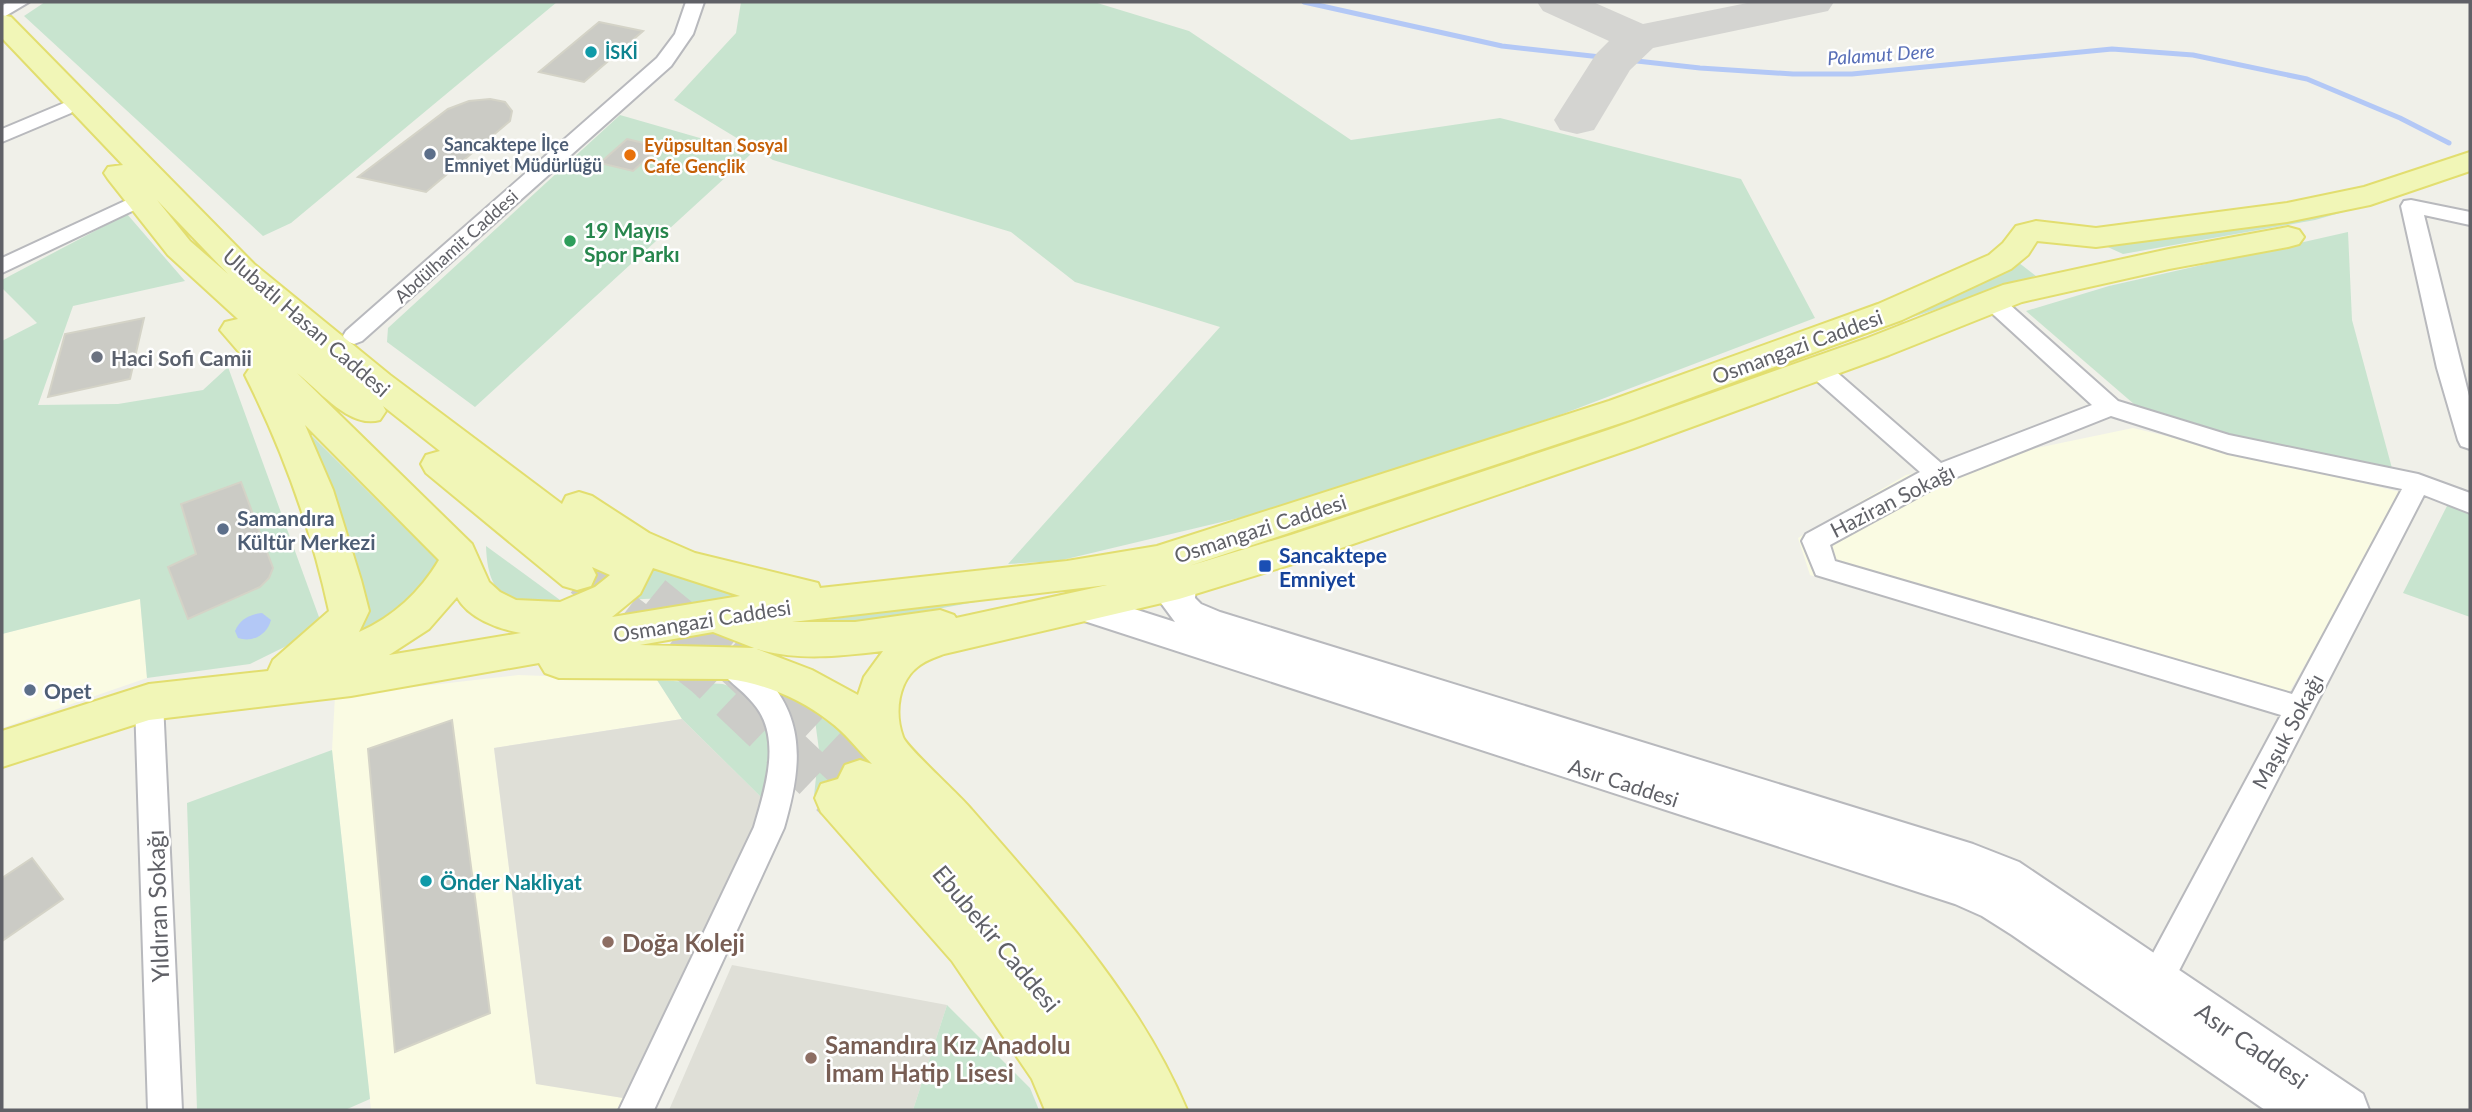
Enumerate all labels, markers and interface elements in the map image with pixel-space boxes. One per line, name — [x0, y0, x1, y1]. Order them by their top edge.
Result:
water label: Palamut Dere — [1827, 39, 1935, 69]
place label: İSKİ — [605, 41, 638, 63]
marker: İSKİ — [583, 44, 599, 60]
place label: Sancaktepe İlçe Emniyet Müdürlüğü — [444, 133, 602, 176]
place label: Eyüpsultan Sosyal Cafe Gençlik — [644, 134, 788, 177]
marker: Sancaktepe İlçe Emniyet Müdürlüğü — [422, 146, 438, 162]
marker: Eyüpsultan Sosyal Cafe Gençlik — [622, 147, 638, 163]
street label: Abdülhamit Caddesi — [390, 185, 522, 307]
place label: 19 Mayıs Spor Parkı — [584, 217, 680, 266]
marker: 19 Mayıs Spor Parkı — [562, 233, 578, 249]
street label: Ulubatlı Hasan Caddesi — [218, 243, 396, 401]
street label: Osmangazi Caddesi — [1708, 304, 1886, 388]
place label: Haci Sofi Camii — [111, 345, 252, 370]
marker: Haci Sofi Camii — [89, 349, 105, 365]
street label: Haziran Sokağı — [1826, 458, 1958, 542]
street label: Osmangazi Caddesi — [1171, 488, 1349, 568]
place label: Samandıra Kültür Merkezi — [237, 505, 376, 554]
marker: Samandıra Kültür Merkezi — [215, 521, 231, 537]
place label: Sancaktepe Emniyet — [1279, 542, 1387, 591]
marker: Sancaktepe Emniyet — [1257, 558, 1273, 574]
street label: Osmangazi Caddesi — [611, 594, 793, 646]
street label: Maşuk Sokağı — [2246, 669, 2328, 793]
place label: Opet — [44, 678, 92, 703]
marker: Opet — [22, 682, 38, 698]
street label: Asır Caddesi — [1566, 752, 1682, 812]
street label: Yıldıran Sokağı — [140, 829, 174, 983]
street label: Ebubekir Caddesi — [927, 859, 1067, 1017]
place label: Önder Nakliyat — [440, 869, 582, 894]
marker: Önder Nakliyat — [418, 873, 434, 889]
place label: Doğa Koleji — [622, 928, 745, 957]
marker: Doğa Koleji — [600, 934, 616, 950]
street label: Asır Caddesi — [2190, 996, 2314, 1094]
place label: Samandıra Kız Anadolu İmam Hatip Lisesi — [825, 1030, 1070, 1087]
marker: Samandıra Kız Anadolu İmam Hatip Lisesi — [803, 1050, 819, 1066]

